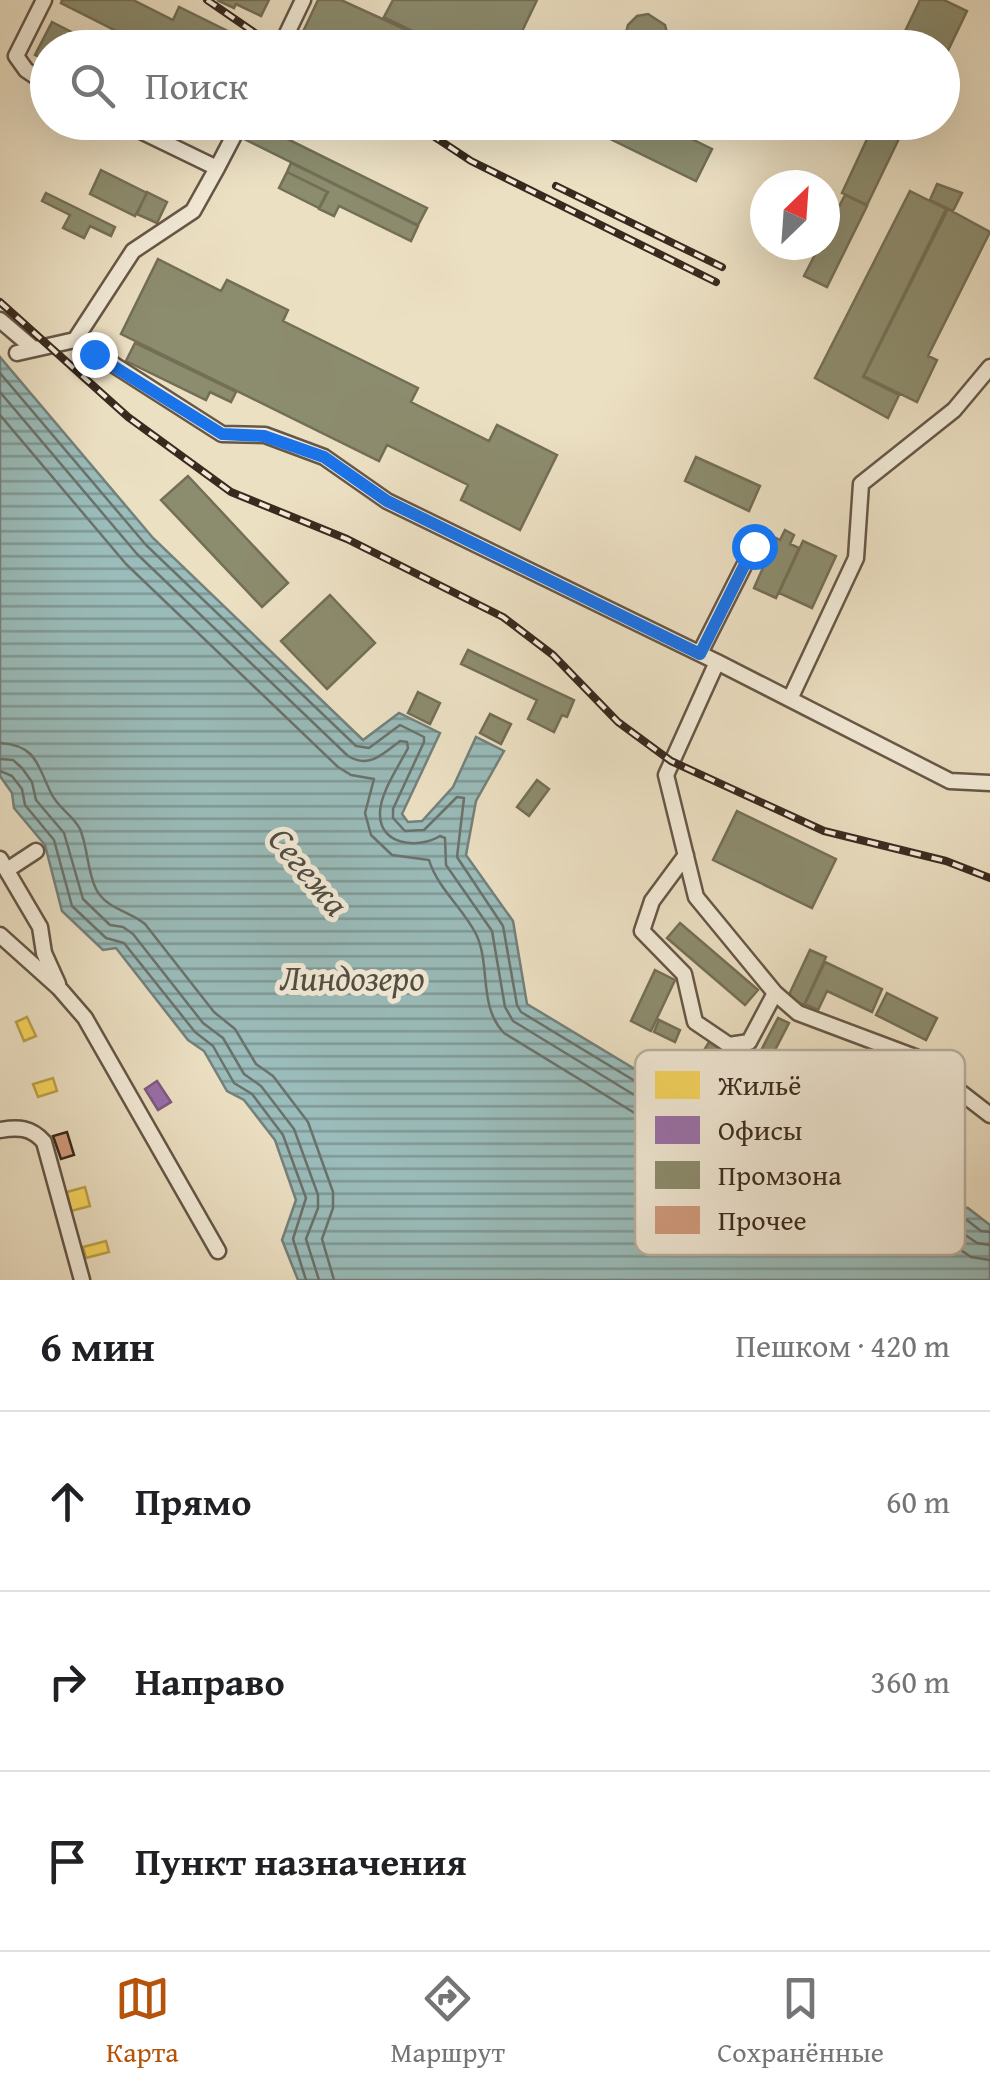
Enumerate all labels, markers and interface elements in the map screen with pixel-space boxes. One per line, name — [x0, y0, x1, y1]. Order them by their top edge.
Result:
search box — [30, 30, 960, 140]
text: Поиск — [145, 57, 248, 113]
icon: search — [65, 58, 120, 113]
north arrow — [750, 170, 840, 260]
route end — [72, 332, 118, 378]
route start — [732, 524, 778, 570]
water label: Сегежа — [257, 815, 361, 927]
water label: Линдозеро — [280, 952, 424, 1003]
legend — [635, 1050, 965, 1255]
text: Жильё — [717, 1064, 801, 1105]
text: Офисы — [718, 1109, 802, 1150]
text: Промзона — [718, 1154, 842, 1195]
text: Прочее — [718, 1199, 807, 1240]
text: 6 мин — [40, 1315, 155, 1376]
text: Пешком · 420 m — [735, 1322, 950, 1369]
text: Прямо — [135, 1473, 251, 1529]
icon: ahead — [40, 1474, 95, 1529]
text: 60 m — [886, 1478, 950, 1525]
text: Направо — [135, 1653, 285, 1709]
icon: right — [40, 1654, 95, 1709]
text: 360 m — [871, 1658, 950, 1705]
text: Пункт назначения — [135, 1833, 467, 1889]
icon: arrive — [40, 1834, 95, 1889]
tab: Карта — [106, 1971, 179, 2072]
tab: Маршрут — [391, 1971, 505, 2072]
tab: Сохранённые — [717, 1971, 884, 2072]

